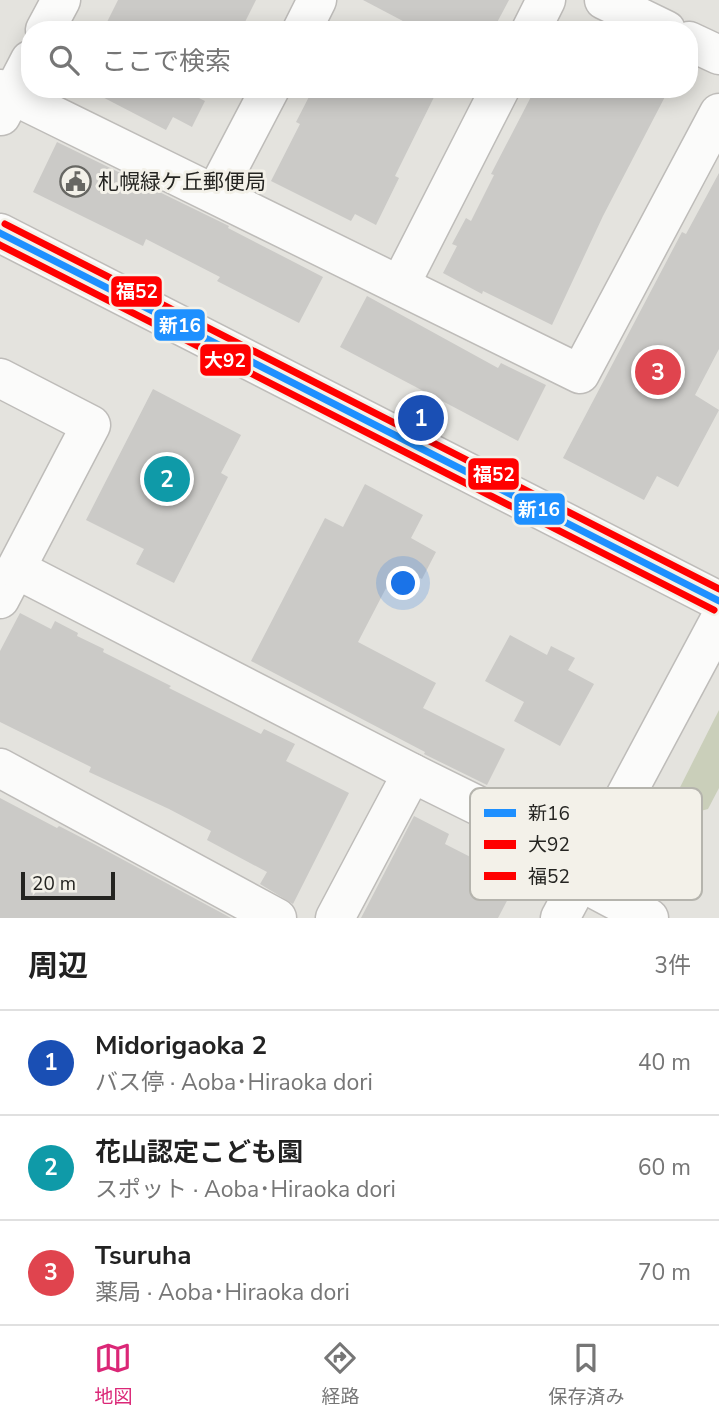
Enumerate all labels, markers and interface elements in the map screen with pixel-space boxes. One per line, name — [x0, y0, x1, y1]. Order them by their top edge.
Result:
search box — [21, 21, 698, 98]
icon: search — [45, 41, 83, 79]
text: ここで検索 — [101, 44, 231, 79]
public building icon: 札幌緑ケ丘郵便局 — [58, 165, 92, 199]
place label: 札幌緑ケ丘郵便局 — [98, 168, 266, 196]
line badge: 福52 — [110, 275, 163, 308]
text: 福52 — [116, 279, 158, 305]
line badge: 新16 — [153, 308, 206, 342]
text: 新16 — [159, 313, 201, 339]
line badge: 大92 — [199, 343, 252, 377]
pin: 3 — [635, 346, 681, 398]
text: 大92 — [204, 348, 246, 374]
pin: 1 — [398, 392, 444, 444]
pin: 2 — [144, 453, 190, 505]
line badge: 福52 — [467, 457, 520, 491]
text: 福52 — [473, 462, 515, 488]
line badge: 新16 — [513, 492, 566, 526]
text: 新16 — [518, 497, 560, 523]
your location — [386, 566, 420, 600]
legend — [470, 788, 702, 900]
text: 新16 — [528, 801, 570, 827]
text: 大92 — [528, 832, 570, 858]
text: 福52 — [528, 864, 570, 890]
scale bar — [21, 869, 116, 901]
text: 20 m — [32, 871, 76, 897]
text: 周辺 — [28, 946, 88, 987]
text: 3件 — [654, 950, 691, 981]
text: Midorigaoka 2 — [95, 1028, 267, 1063]
text: 1 — [44, 1047, 58, 1078]
text: 40 m — [638, 1047, 691, 1078]
text: バス停 · Aoba･Hiraoka dori — [95, 1067, 373, 1098]
text: 花山認定こども園 — [95, 1135, 303, 1170]
text: 2 — [44, 1152, 58, 1183]
text: 60 m — [638, 1152, 691, 1183]
text: スポット · Aoba･Hiraoka dori — [95, 1174, 396, 1205]
text: Tsuruha — [95, 1238, 192, 1273]
text: 3 — [44, 1257, 58, 1288]
text: 70 m — [638, 1257, 691, 1288]
text: 薬局 · Aoba･Hiraoka dori — [95, 1277, 350, 1308]
tab: 地図 — [94, 1339, 133, 1410]
tab: 経路 — [321, 1339, 360, 1410]
tab: 保存済み — [548, 1339, 625, 1410]

